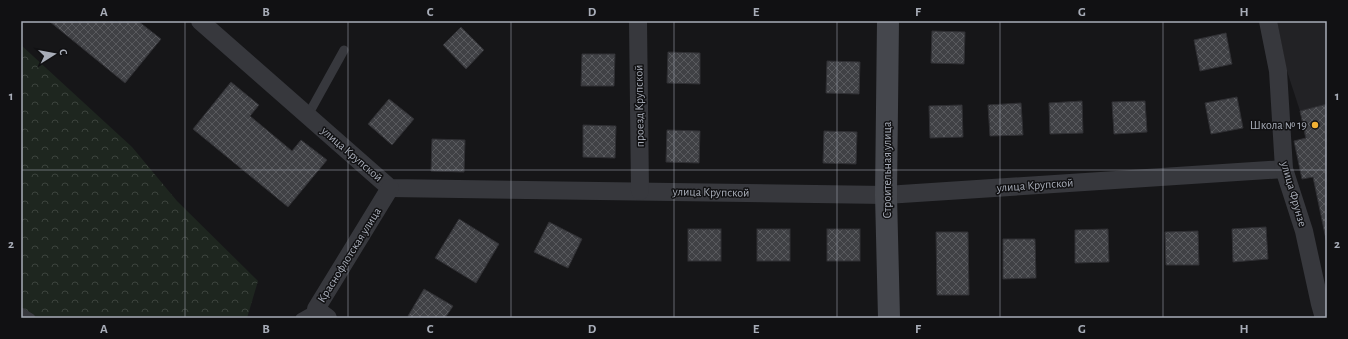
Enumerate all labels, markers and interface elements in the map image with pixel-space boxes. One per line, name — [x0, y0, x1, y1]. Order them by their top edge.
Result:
text: A — [100, 6, 108, 19]
text: B — [262, 6, 270, 19]
text: C — [427, 6, 434, 19]
text: D — [588, 6, 597, 19]
text: E — [753, 6, 760, 19]
text: F — [915, 6, 922, 19]
text: G — [1078, 6, 1086, 19]
text: H — [1239, 6, 1249, 19]
north arrow — [34, 34, 74, 74]
text: С — [57, 48, 69, 56]
street label: проезд Крупской — [632, 65, 647, 147]
text: 1 — [9, 90, 13, 103]
text: 1 — [1335, 90, 1339, 103]
place label: Школа № 19 — [1250, 119, 1307, 131]
marker: Школа № 19 — [1310, 120, 1320, 130]
street label: Строительная улица — [881, 121, 894, 218]
street label: улица Крупской — [318, 124, 385, 184]
street label: улица Фрунзе — [1278, 159, 1309, 228]
street label: улица Крупской — [995, 176, 1074, 195]
street label: улица Крупской — [671, 185, 749, 200]
street label: Краснофлотская улица — [315, 205, 384, 305]
text: 2 — [8, 238, 14, 251]
text: 2 — [1334, 238, 1340, 251]
text: A — [100, 323, 108, 336]
text: B — [262, 323, 270, 336]
text: C — [427, 323, 434, 336]
text: D — [588, 323, 597, 336]
text: E — [753, 323, 760, 336]
text: F — [915, 323, 922, 336]
text: G — [1078, 323, 1086, 336]
text: H — [1239, 323, 1249, 336]

